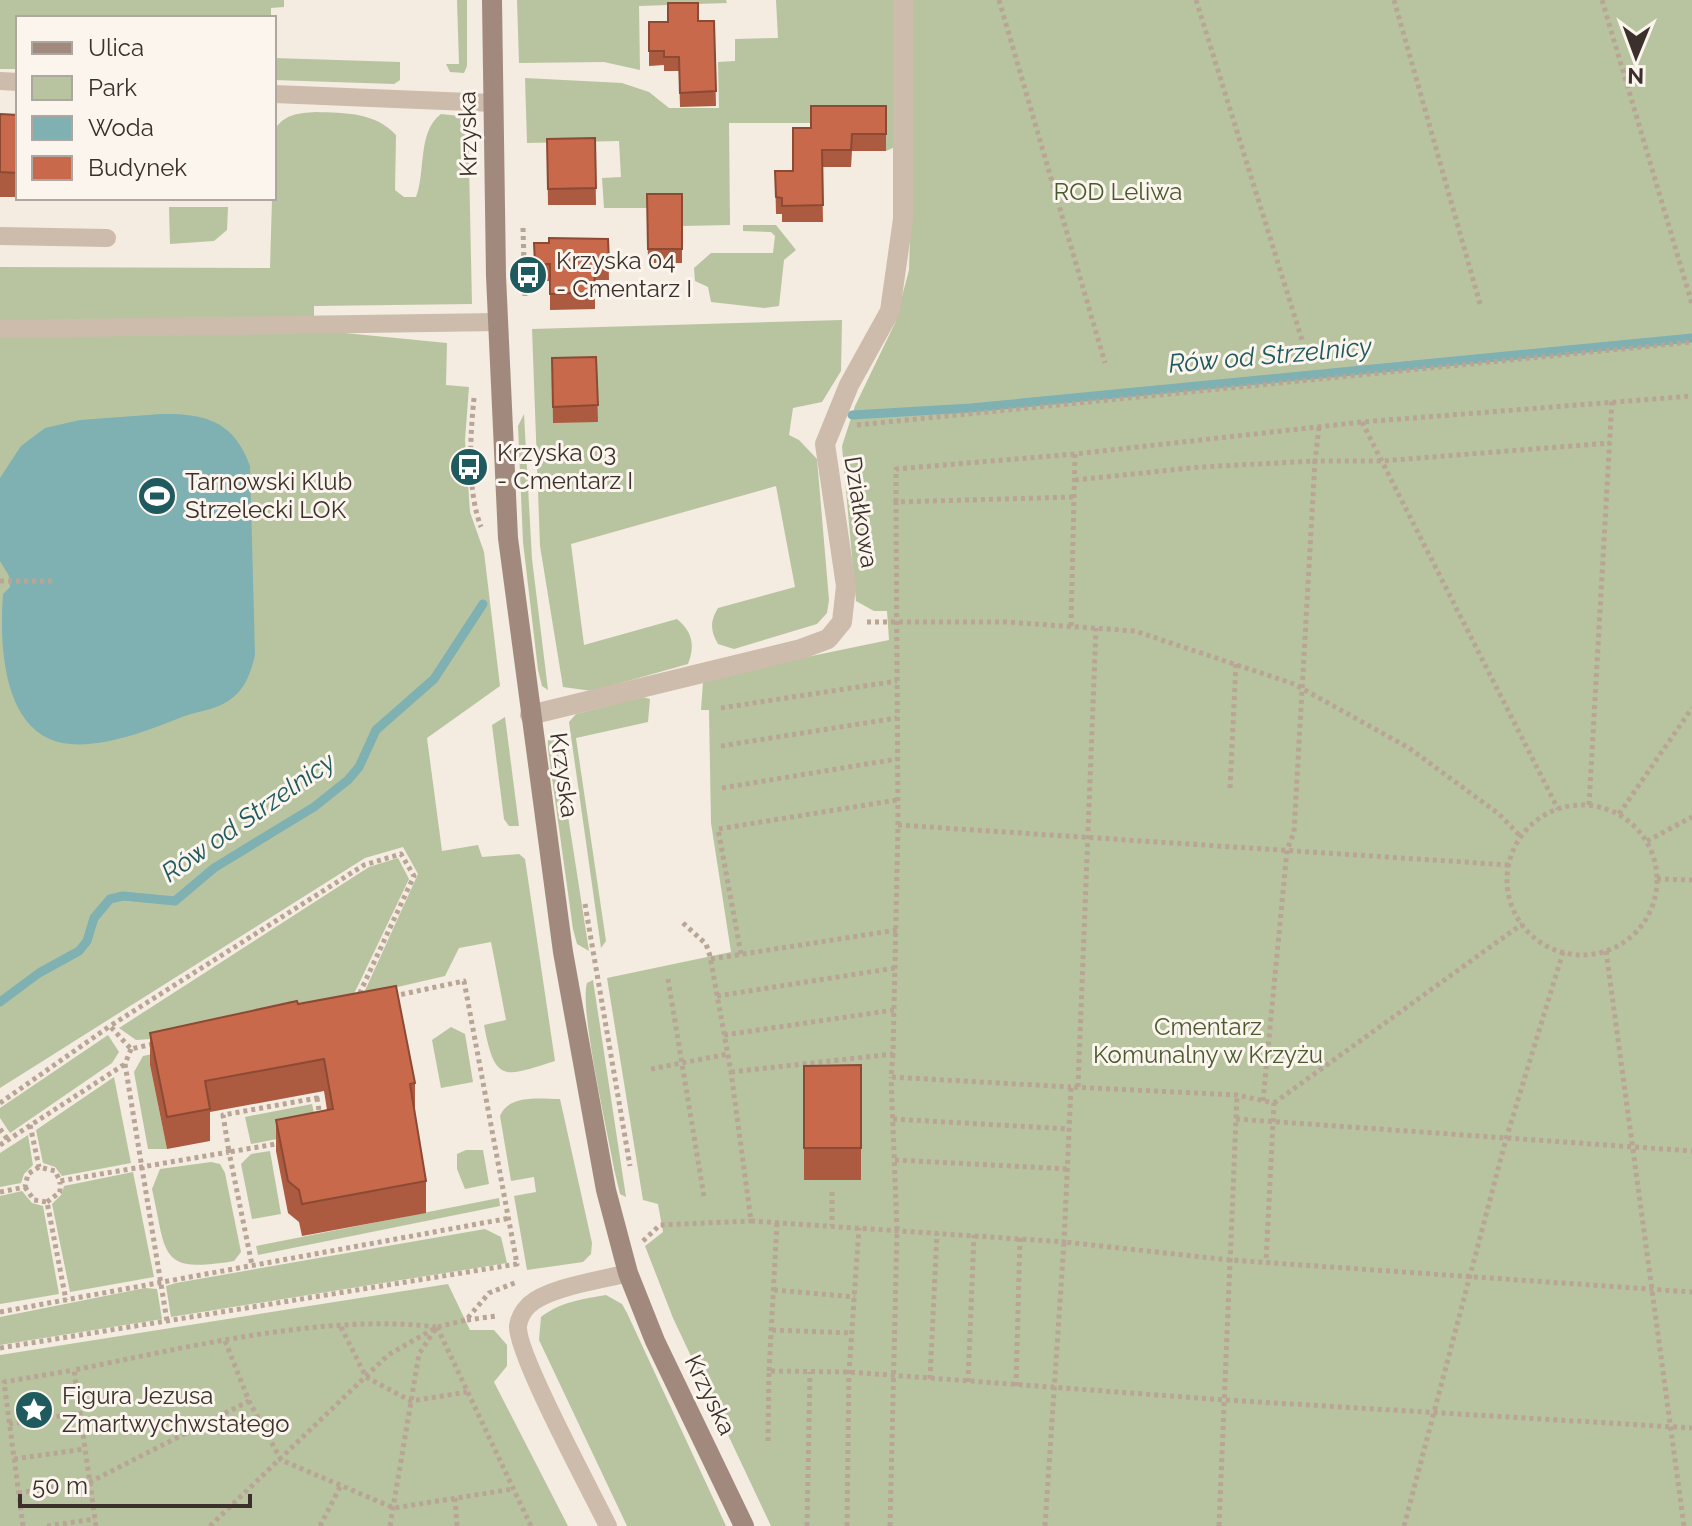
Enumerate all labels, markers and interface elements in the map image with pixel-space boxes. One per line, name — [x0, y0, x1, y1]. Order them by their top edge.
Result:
legend — [16, 16, 276, 200]
north arrow — [1596, 16, 1676, 96]
text: Ulica — [88, 33, 144, 62]
text: N — [1627, 63, 1644, 89]
text: Park — [88, 73, 137, 102]
street label: Krzyska — [452, 91, 483, 177]
text: Woda — [88, 113, 154, 142]
text: Budynek — [88, 153, 187, 182]
park label: ROD Leliwa — [1054, 177, 1182, 206]
place label: Krzyska 04 - Cmentarz I — [556, 246, 692, 303]
bus stop icon: Krzyska 04 - Cmentarz I — [507, 254, 549, 296]
water label: Rów od Strzelnicy — [1167, 331, 1374, 379]
place label: Krzyska 03 - Cmentarz I — [497, 438, 633, 495]
bus stop icon: Krzyska 03 - Cmentarz I — [448, 446, 490, 488]
street label: Działkowa — [838, 454, 885, 570]
place label: Tarnowski Klub Strzelecki LOK — [185, 467, 352, 524]
sports icon: Tarnowski Klub Strzelecki LOK — [136, 475, 178, 517]
street label: Krzyska — [544, 730, 585, 819]
water label: Rów od Strzelnicy — [156, 745, 341, 888]
park label: Cmentarz Komunalny w Krzyżu — [1093, 1012, 1323, 1069]
street label: Krzyska — [679, 1350, 742, 1440]
place label: Figura Jezusa Zmartwychwstałego — [62, 1381, 290, 1438]
place icon: Figura Jezusa Zmartwychwstałego — [13, 1389, 55, 1431]
scale bar — [20, 1458, 250, 1508]
text: 50 m — [32, 1471, 88, 1500]

